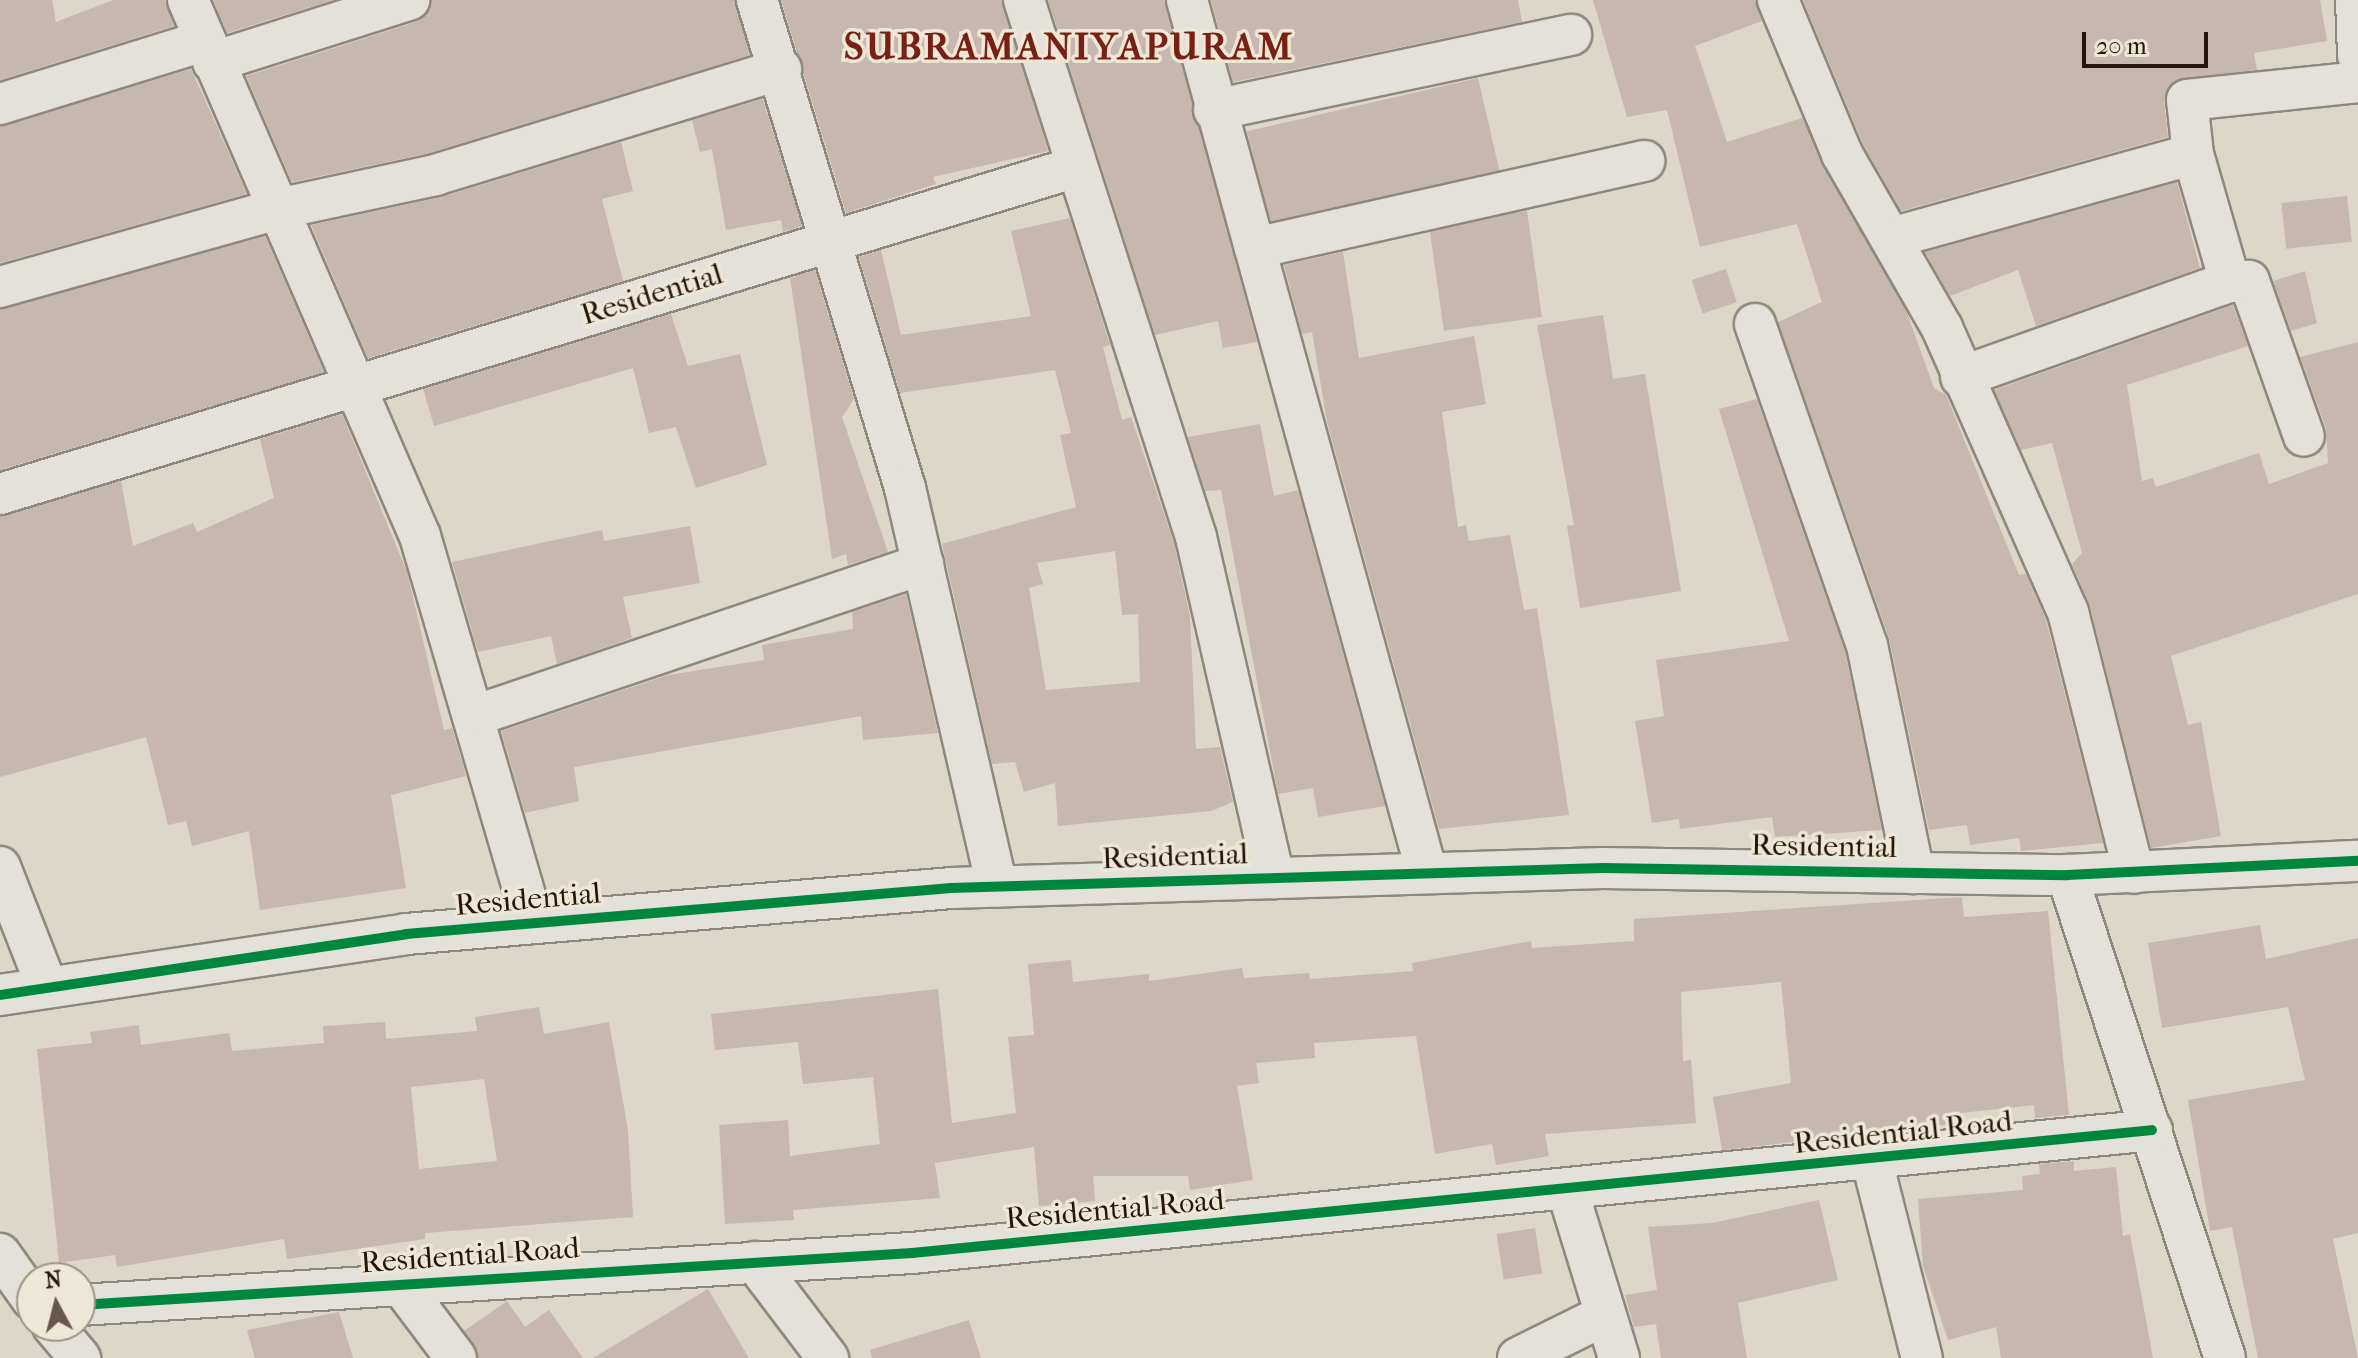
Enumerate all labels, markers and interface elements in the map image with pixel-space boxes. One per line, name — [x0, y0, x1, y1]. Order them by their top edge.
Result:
scale bar — [2086, 16, 2212, 66]
district label: SUBRAMANIYAPURAM — [844, 24, 1294, 70]
text: 20 m — [2096, 32, 2147, 60]
street label: Residential — [577, 256, 727, 334]
street label: Residential — [1751, 828, 1897, 866]
street label: Residential — [1101, 836, 1249, 878]
street label: Residential — [454, 876, 602, 924]
street label: Residential Road — [1792, 1104, 2014, 1162]
street label: Residential Road — [1004, 1183, 1226, 1237]
street label: Residential Road — [359, 1230, 581, 1282]
north arrow — [16, 1262, 96, 1342]
text: N — [43, 1266, 63, 1294]

